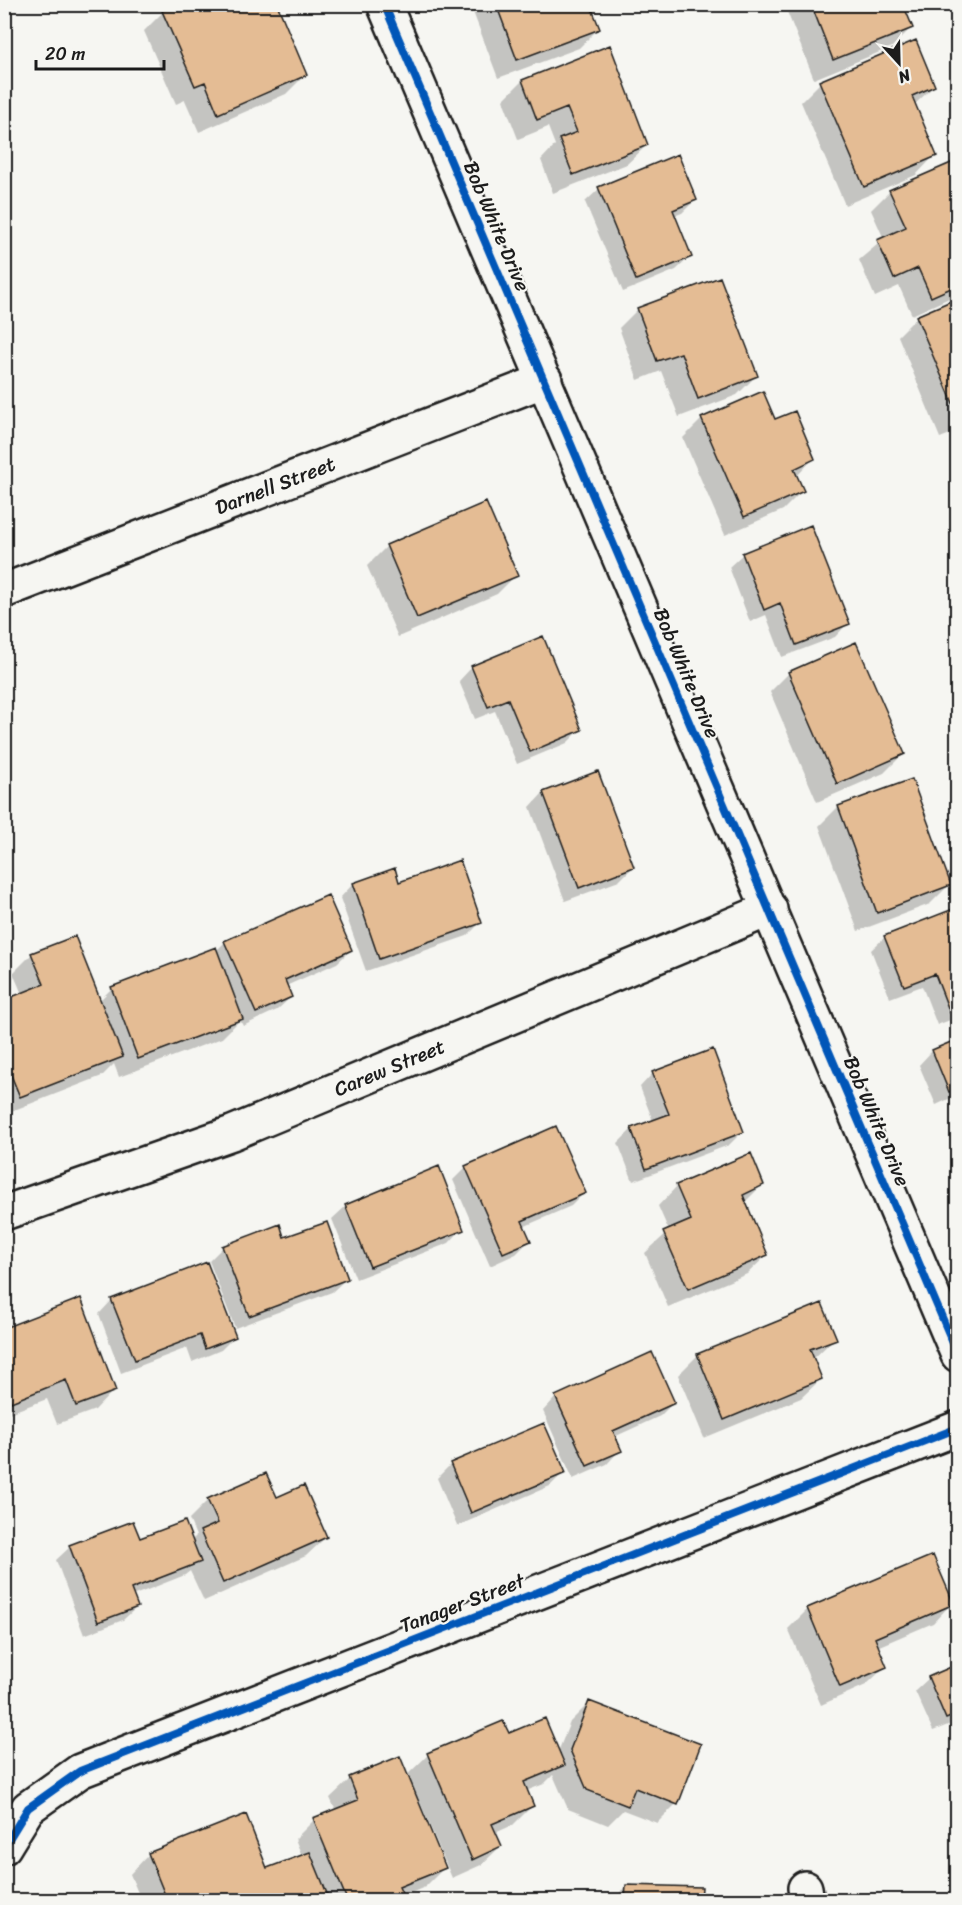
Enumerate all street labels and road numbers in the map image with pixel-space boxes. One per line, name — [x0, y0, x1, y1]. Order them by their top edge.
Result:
street label: Bob White Drive — [453, 155, 540, 297]
street label: Darnell Street — [210, 446, 341, 525]
street label: Bob White Drive — [643, 602, 730, 744]
street label: Carew Street — [328, 1029, 451, 1107]
street label: Bob White Drive — [833, 1050, 920, 1192]
street label: Tanager Street — [395, 1563, 531, 1643]

